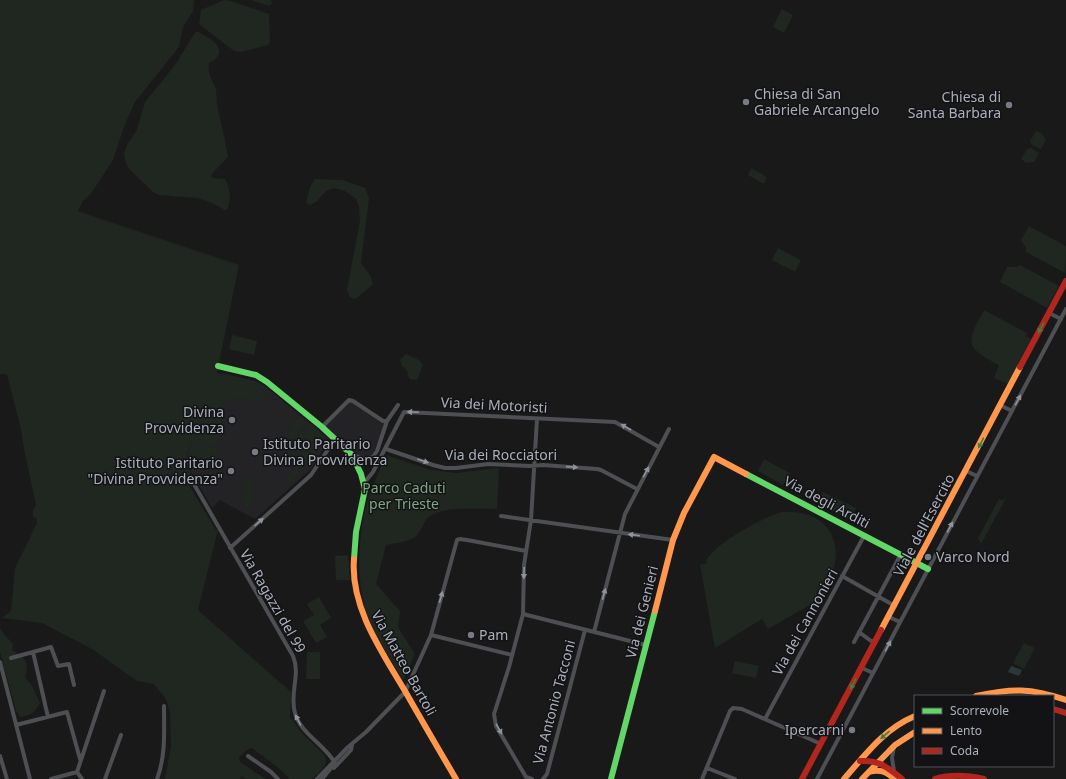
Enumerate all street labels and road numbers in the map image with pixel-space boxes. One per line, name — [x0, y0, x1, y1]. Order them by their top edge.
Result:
street label: Via dei Motoristi — [440, 392, 548, 417]
street label: Via dei Rocciatori — [445, 445, 557, 464]
street label: Viale dell'Esercito — [888, 470, 959, 579]
street label: Via degli Arditi — [781, 471, 874, 532]
street label: Via Ragazzi del 99 — [236, 545, 311, 656]
street label: Via dei Genieri — [621, 564, 662, 660]
street label: Via dei Cannonieri — [767, 565, 842, 679]
street label: Via Matteo Bartoli — [368, 607, 441, 719]
street label: Via Antonio Tacconi — [528, 638, 579, 766]

